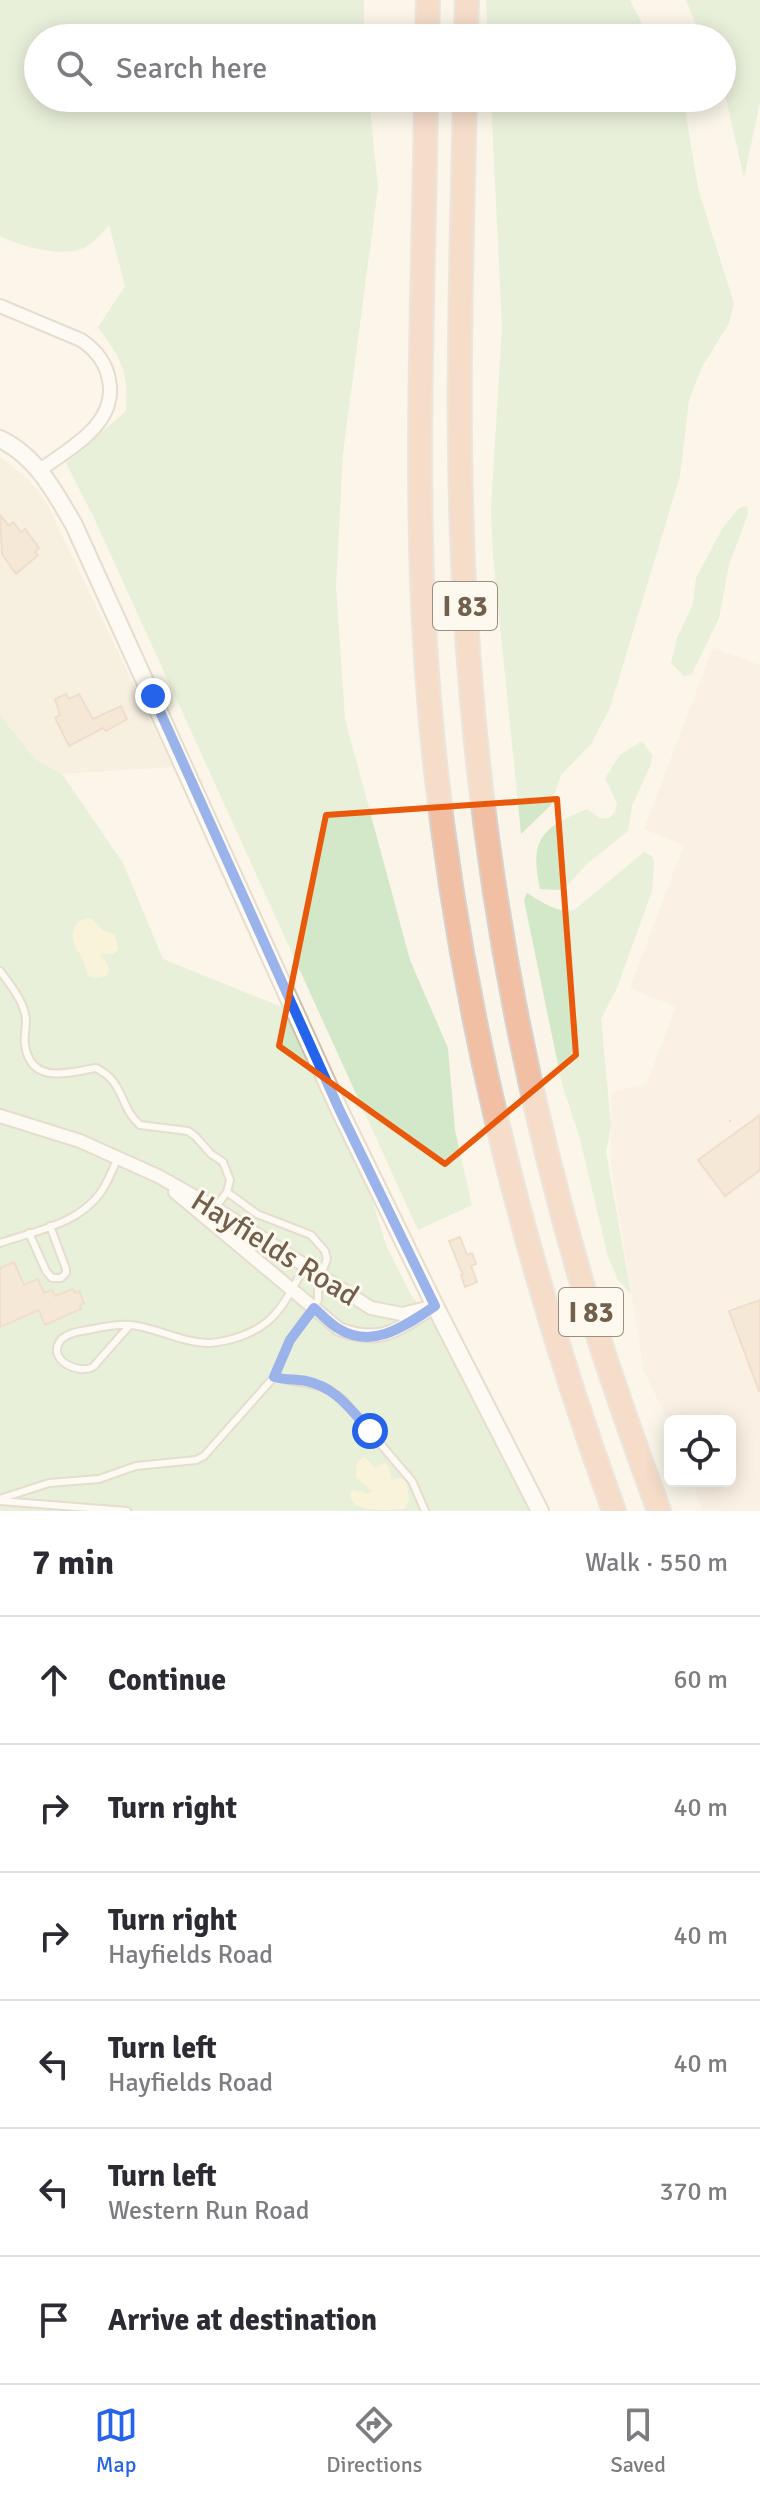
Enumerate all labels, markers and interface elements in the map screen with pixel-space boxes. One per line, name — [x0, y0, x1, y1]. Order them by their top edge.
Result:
search box — [24, 24, 736, 112]
icon: search — [52, 46, 96, 90]
text: Search here — [116, 50, 267, 87]
road number: I 83 — [433, 582, 497, 630]
route end — [135, 678, 171, 714]
street label: Hayfields Road — [184, 1182, 365, 1315]
road number: I 83 — [559, 1288, 623, 1336]
route start — [352, 1413, 388, 1449]
map controls — [664, 1415, 736, 1487]
button: locate — [664, 1415, 736, 1487]
text: 7 min — [32, 1542, 114, 1584]
text: Walk · 550 m — [585, 1547, 728, 1579]
icon: ahead — [32, 1658, 76, 1702]
text: Continue — [108, 1662, 226, 1699]
text: 60 m — [673, 1664, 728, 1696]
icon: right — [32, 1786, 76, 1830]
text: Turn right — [108, 1790, 237, 1827]
text: 40 m — [673, 1792, 728, 1824]
text: Turn right — [108, 1902, 237, 1939]
icon: right — [32, 1914, 76, 1958]
text: 40 m — [673, 1920, 728, 1952]
text: Hayfields Road — [108, 1939, 273, 1971]
text: Turn left — [108, 2030, 217, 2067]
icon: left — [32, 2042, 76, 2086]
text: 40 m — [673, 2048, 728, 2080]
text: Hayfields Road — [108, 2067, 273, 2099]
text: Turn left — [108, 2158, 217, 2195]
icon: left — [32, 2170, 76, 2214]
text: 370 m — [659, 2176, 728, 2208]
text: Western Run Road — [108, 2195, 310, 2227]
icon: arrive — [32, 2298, 76, 2342]
text: Arrive at destination — [108, 2302, 377, 2339]
tab: Map — [94, 2403, 138, 2478]
tab: Directions — [326, 2403, 422, 2478]
tab: Saved — [611, 2403, 666, 2478]

